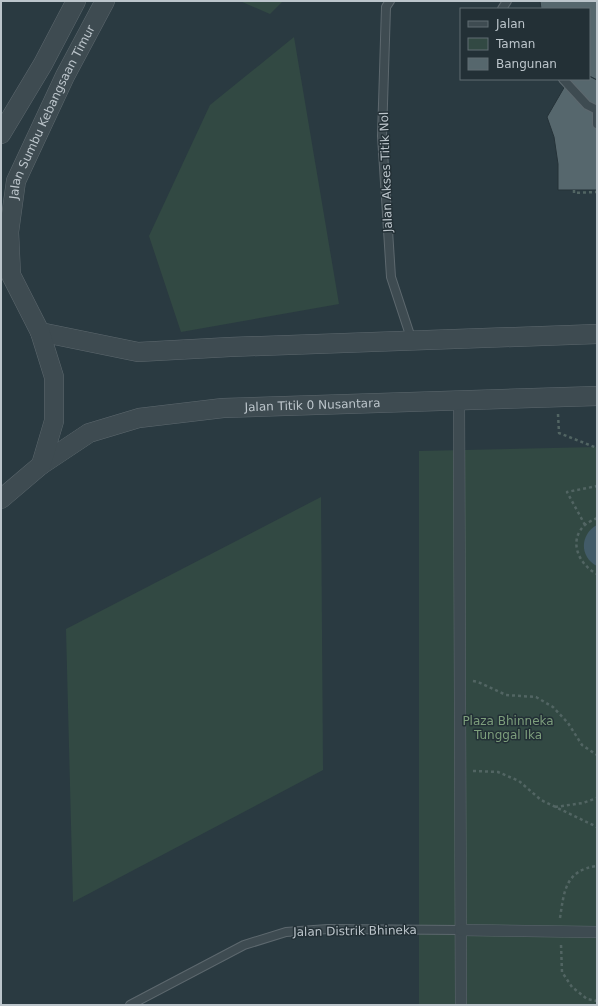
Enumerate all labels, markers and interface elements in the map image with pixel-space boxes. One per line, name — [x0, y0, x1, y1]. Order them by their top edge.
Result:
legend — [460, 8, 590, 80]
text: Jalan — [495, 17, 525, 31]
street label: Jalan Sumbu Kebangsaan Timur — [6, 23, 98, 201]
text: Taman — [495, 37, 535, 51]
text: Bangunan — [496, 57, 557, 71]
street label: Jalan Akses Titik Nol — [377, 111, 395, 234]
street label: Jalan Titik 0 Nusantara — [243, 396, 381, 414]
park label: Plaza Bhinneka Tunggal Ika — [462, 714, 554, 742]
street label: Jalan Distrik Bhineka — [292, 923, 417, 939]

